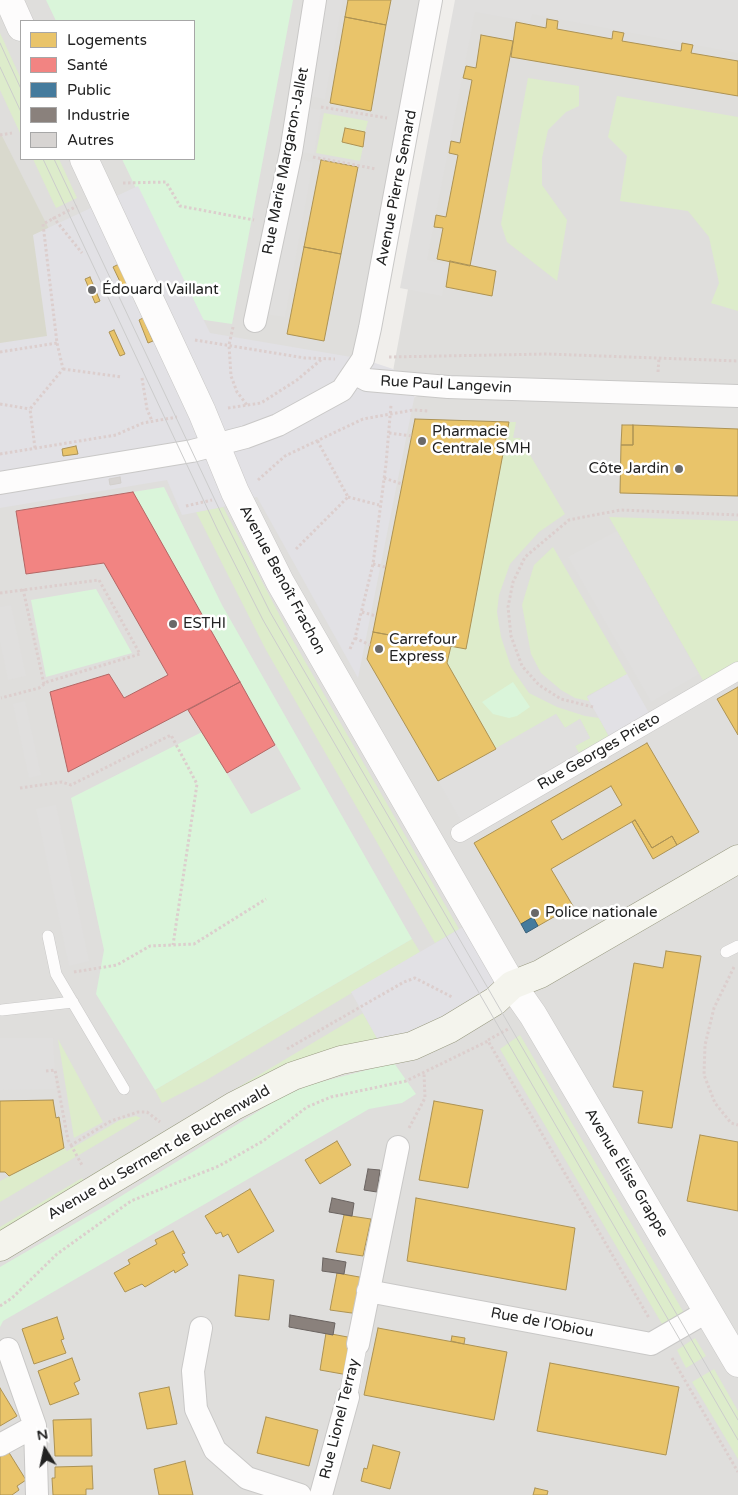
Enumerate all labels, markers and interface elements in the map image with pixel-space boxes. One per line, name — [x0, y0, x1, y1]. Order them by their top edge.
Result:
legend — [20, 20, 195, 160]
text: Logements — [67, 31, 147, 49]
text: Santé — [67, 56, 108, 74]
street label: Rue Marie Margaron-Jallet — [259, 66, 313, 256]
text: Public — [67, 81, 111, 99]
text: Industrie — [67, 106, 130, 124]
street label: Avenue Pierre Semard — [373, 109, 421, 267]
text: Autres — [67, 131, 114, 149]
place label: Édouard Vaillant — [102, 281, 219, 299]
marker: Édouard Vaillant — [86, 284, 98, 296]
street label: Rue Paul Langevin — [380, 373, 512, 397]
place label: Pharmacie Centrale SMH — [432, 423, 531, 458]
marker: Pharmacie Centrale SMH — [416, 435, 428, 447]
place label: Côte Jardin — [588, 460, 669, 478]
marker: Côte Jardin — [673, 463, 685, 475]
street label: Avenue Benoît Frachon — [235, 502, 329, 658]
place label: ESTHI — [183, 615, 226, 633]
marker: ESTHI — [167, 618, 179, 630]
place label: Carrefour Express — [389, 631, 457, 666]
marker: Carrefour Express — [373, 643, 385, 655]
street label: Rue Georges Prieto — [535, 710, 663, 794]
place label: Police nationale — [545, 904, 658, 922]
marker: Police nationale — [529, 907, 541, 919]
street label: Avenue du Serment de Buchenwald — [45, 1082, 273, 1224]
street label: Avenue Élise Grappe — [580, 1105, 672, 1241]
street label: Rue de l'Obiou — [489, 1304, 595, 1342]
street label: Rue Lionel Terray — [316, 1357, 364, 1481]
north arrow — [20, 1425, 70, 1475]
text: N — [35, 1425, 49, 1444]

